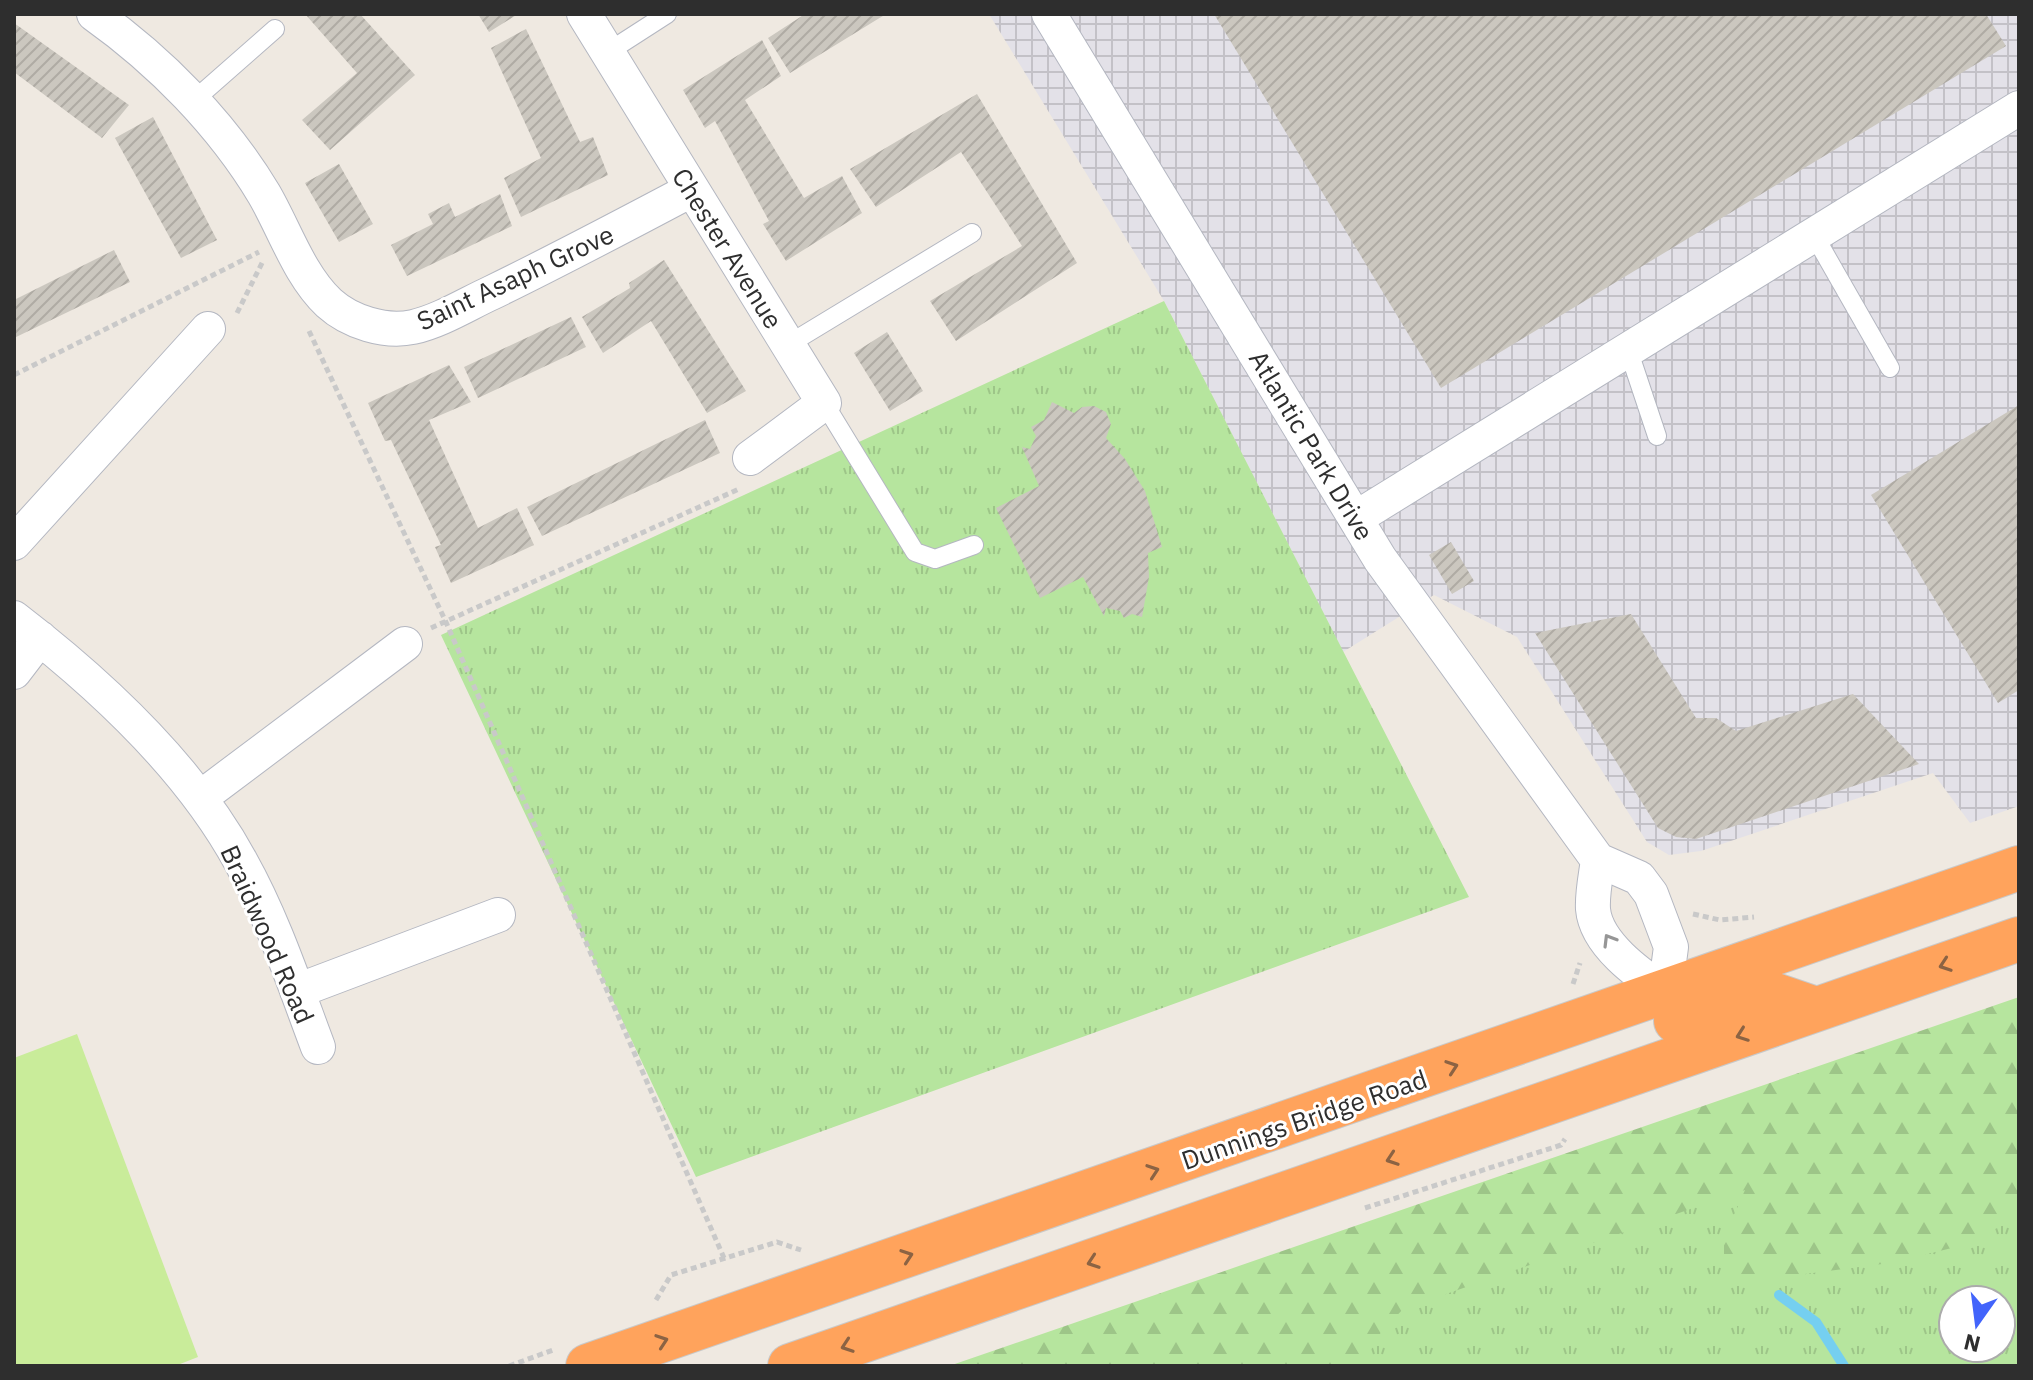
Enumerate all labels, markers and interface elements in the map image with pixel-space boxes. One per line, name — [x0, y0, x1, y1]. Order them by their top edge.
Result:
street label: Chester Avenue — [665, 161, 791, 335]
street label: Saint Asaph Grove — [411, 216, 619, 338]
street label: Atlantic Park Drive — [1242, 344, 1382, 546]
street label: Braidwood Road — [213, 839, 323, 1029]
one-way arrow — [1603, 934, 1619, 949]
one-way arrow — [1939, 955, 1953, 971]
one-way arrow — [1736, 1026, 1750, 1042]
street label: Dunnings Bridge Road — [1177, 1061, 1431, 1177]
one-way arrow — [1444, 1061, 1458, 1077]
one-way arrow — [1385, 1149, 1399, 1166]
one-way arrow — [1145, 1164, 1159, 1180]
one-way arrow — [900, 1249, 914, 1265]
one-way arrow — [1086, 1252, 1100, 1268]
north arrow — [1937, 1284, 2017, 1364]
text: N — [1961, 1328, 1983, 1360]
one-way arrow — [654, 1334, 668, 1350]
one-way arrow — [841, 1336, 855, 1353]

